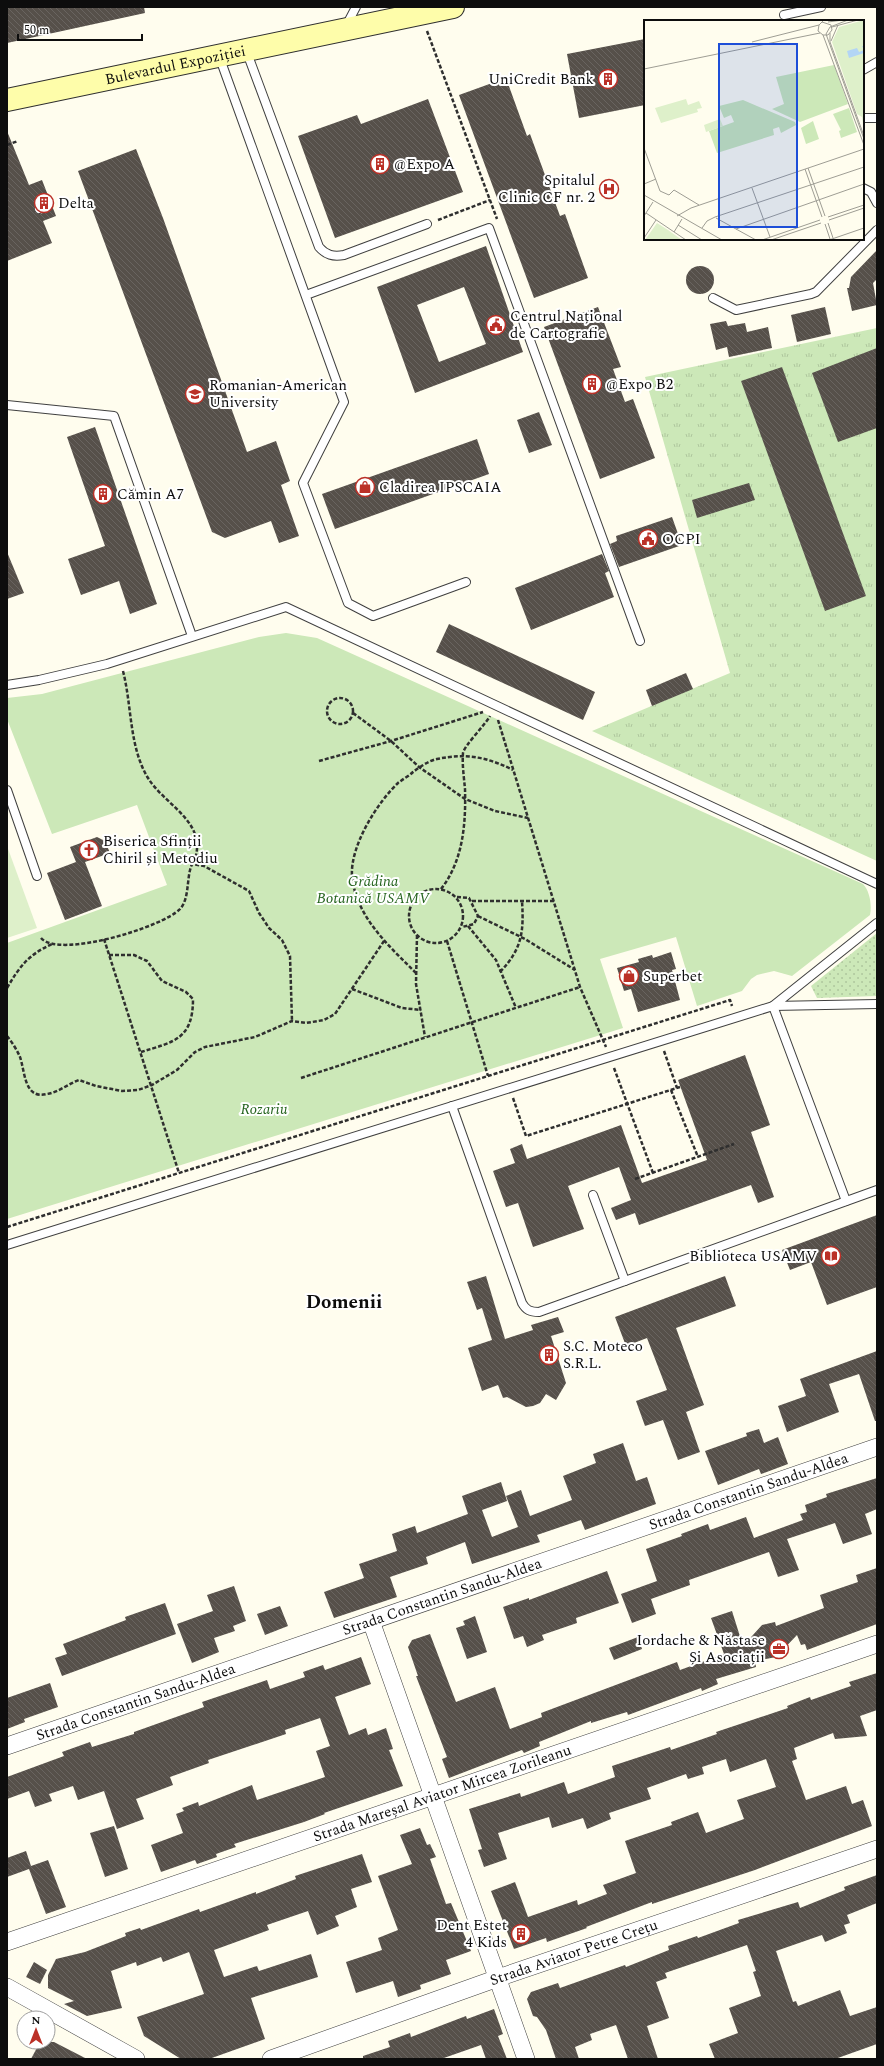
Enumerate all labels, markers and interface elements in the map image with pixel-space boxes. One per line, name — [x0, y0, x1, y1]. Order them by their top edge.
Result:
scale bar — [18, 16, 142, 42]
inset map — [644, 20, 864, 240]
text: 50 m — [24, 21, 49, 40]
street label: Bulevardul Expoziției — [103, 39, 248, 91]
place label: UniCredit Bank — [488, 68, 594, 91]
building icon: UniCredit Bank — [597, 68, 619, 90]
building icon: @Expo A — [369, 153, 391, 175]
place label: @Expo A — [394, 153, 455, 176]
place label: Spitalul Clinic CF nr. 2 — [498, 169, 595, 209]
hospital icon: Spitalul Clinic CF nr. 2 — [598, 178, 620, 200]
building icon: Delta — [33, 192, 55, 214]
place label: Delta — [58, 192, 95, 215]
place label: Centrul Național de Cartografie — [510, 305, 622, 345]
public building icon: Centrul Național de Cartografie — [485, 314, 507, 336]
building icon: @Expo B2 — [581, 373, 603, 395]
place label: @Expo B2 — [606, 373, 673, 396]
place label: Romanian-American University — [209, 374, 347, 414]
school or university icon: Romanian-American University — [184, 383, 206, 405]
shop icon: Cladirea IPSCAIA — [354, 476, 376, 498]
place label: Cladirea IPSCAIA — [379, 476, 501, 499]
building icon: Cămin A7 — [92, 483, 114, 505]
place label: Cămin A7 — [117, 483, 184, 506]
public building icon: OCPI — [637, 528, 659, 550]
place label: OCPI — [662, 528, 701, 551]
place label: Biserica Sfinții Chiril și Metodiu — [103, 830, 218, 870]
church icon: Biserica Sfinții Chiril și Metodiu — [78, 839, 100, 861]
park label: Grădina Botanică USAMV — [316, 870, 430, 910]
shop icon: Superbet — [618, 965, 640, 987]
place label: Superbet — [643, 965, 702, 988]
park label: Rozariu — [240, 1098, 288, 1121]
place label: Biblioteca USAMV — [689, 1245, 817, 1268]
library icon: Biblioteca USAMV — [820, 1245, 842, 1267]
district label: Domenii — [306, 1288, 382, 1317]
place label: S.C. Moteco S.R.L. — [563, 1335, 643, 1375]
building icon: S.C. Moteco S.R.L. — [538, 1344, 560, 1366]
street label: Strada Constantin Sandu-Aldea — [646, 1446, 852, 1536]
street label: Strada Constantin Sandu-Aldea — [339, 1551, 545, 1641]
place label: Iordache & Năstase Și Asociații — [636, 1629, 765, 1669]
office icon: Iordache & Năstase Și Asociații — [768, 1638, 790, 1660]
street label: Strada Constantin Sandu-Aldea — [33, 1657, 239, 1747]
street label: Strada Mareșal Aviator Mircea Zorileanu — [310, 1738, 574, 1848]
street label: Strada Aviator Petre Crețu — [486, 1913, 661, 1992]
place label: Dent Estet 4 Kids — [436, 1914, 507, 1954]
building icon: Dent Estet 4 Kids — [510, 1923, 532, 1945]
north arrow — [16, 2010, 56, 2050]
text: N — [32, 2012, 41, 2029]

